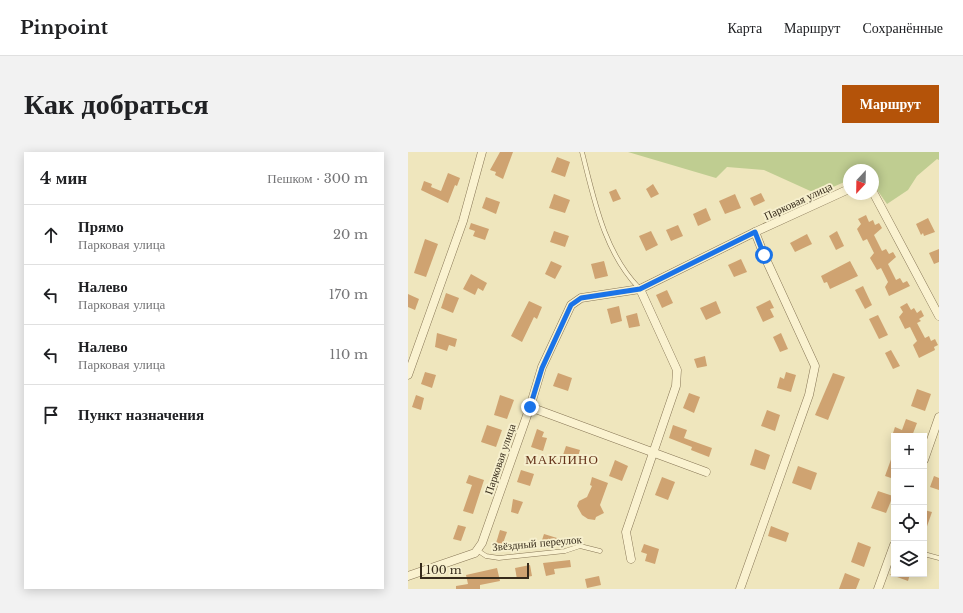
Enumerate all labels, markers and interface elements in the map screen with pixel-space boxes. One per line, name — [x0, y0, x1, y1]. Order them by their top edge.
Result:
text: Pinpoint — [20, 16, 108, 39]
text: Карта — [727, 19, 762, 37]
text: Маршрут — [784, 19, 840, 37]
text: Сохранённые — [862, 19, 943, 37]
button: Маршрут — [842, 85, 939, 123]
text: Как добраться — [24, 87, 209, 122]
north arrow — [843, 164, 879, 200]
text: 4 мин — [40, 168, 87, 189]
text: Пешком · 300 m — [267, 170, 368, 187]
street label: Парковая улица — [762, 179, 835, 223]
text: Прямо — [78, 217, 124, 236]
icon: ahead — [40, 224, 62, 246]
text: 20 m — [333, 226, 368, 243]
text: Парковая улица — [78, 236, 165, 253]
route start — [755, 246, 773, 264]
text: Налево — [78, 277, 128, 296]
icon: left — [40, 284, 62, 306]
text: 170 m — [329, 286, 368, 303]
text: Парковая улица — [78, 296, 165, 313]
text: Налево — [78, 337, 128, 356]
icon: left — [40, 344, 62, 366]
text: 110 m — [329, 346, 368, 363]
text: Парковая улица — [78, 356, 165, 373]
route end — [521, 398, 539, 416]
icon: arrive — [40, 404, 62, 426]
text: Пункт назначения — [78, 405, 204, 424]
street label: Парковая улица — [481, 422, 519, 496]
map controls — [891, 433, 927, 577]
button: + — [891, 433, 927, 469]
district label: МАКЛИНО — [525, 451, 599, 468]
button: − — [891, 469, 927, 505]
button: locate — [891, 505, 927, 541]
street label: Звёздный переулок — [492, 532, 583, 554]
button: layers — [891, 541, 927, 577]
scale bar — [420, 561, 529, 580]
text: 100 m — [426, 563, 462, 577]

